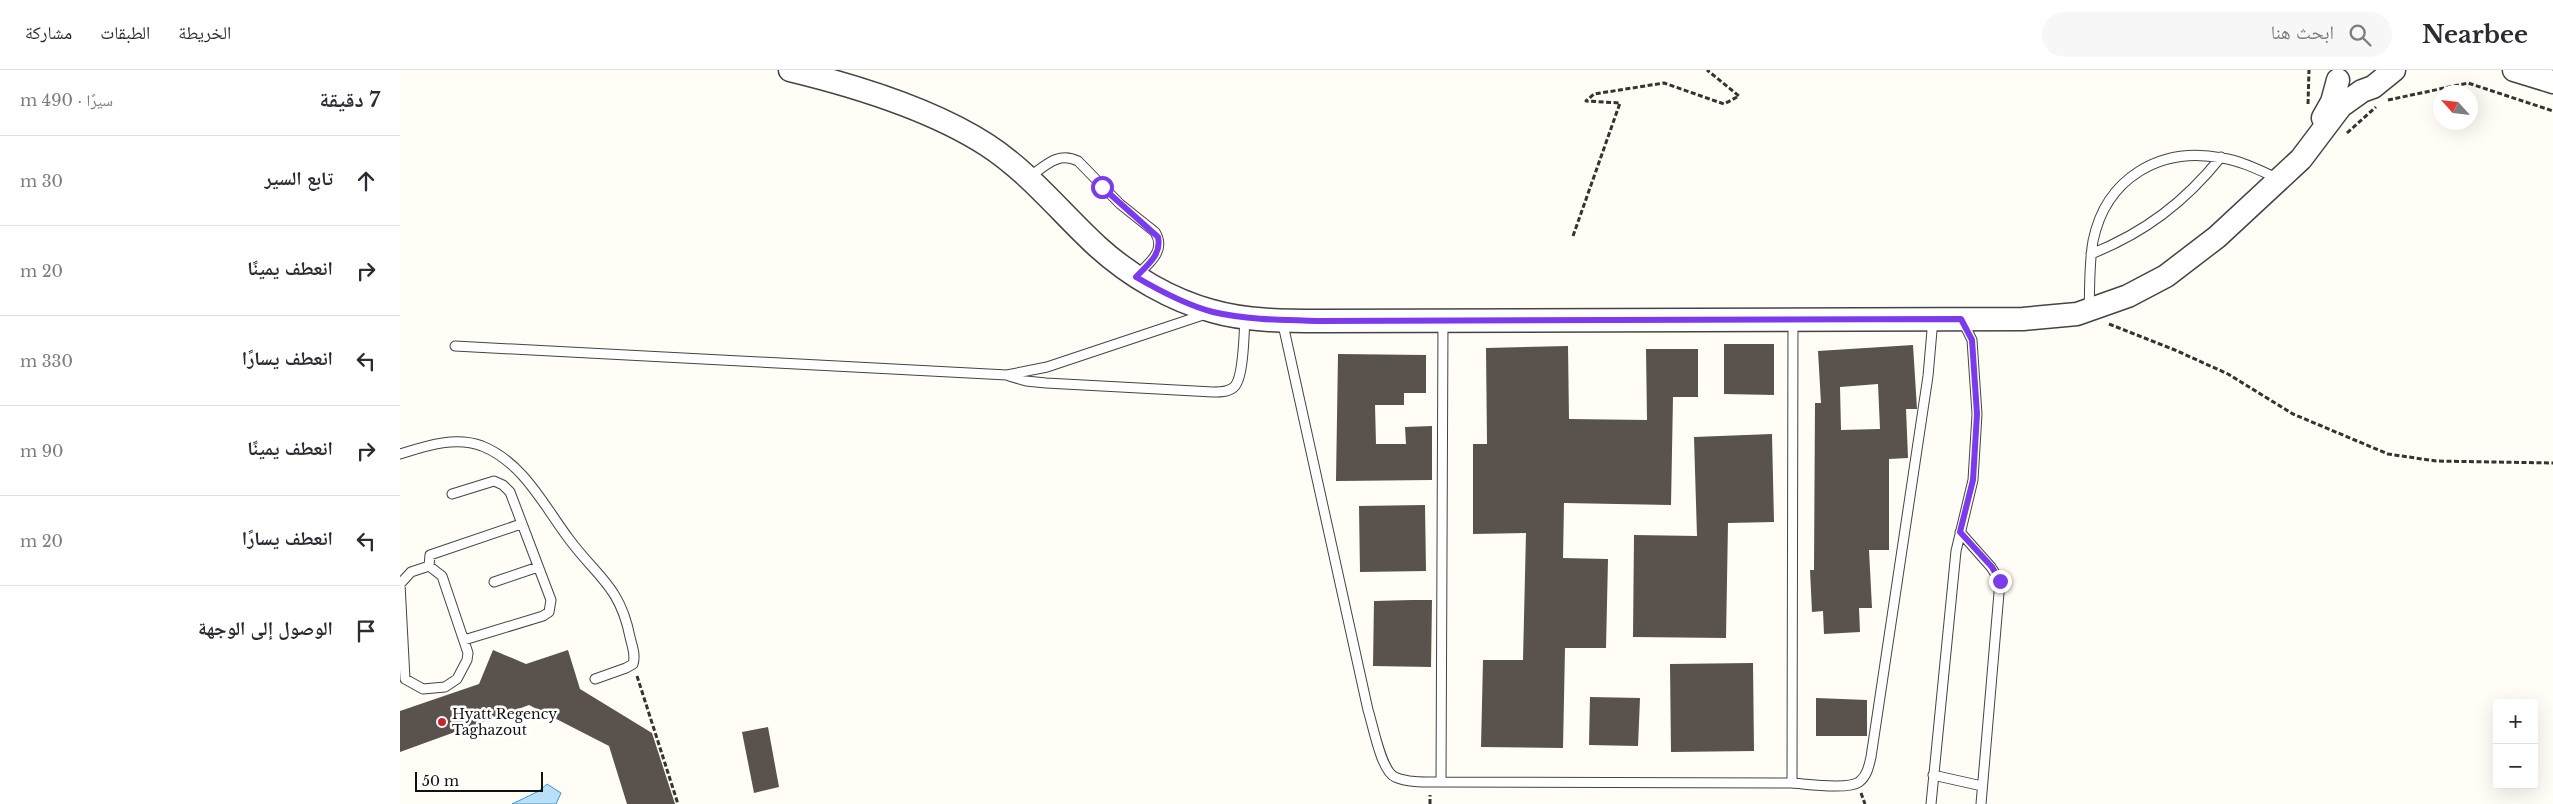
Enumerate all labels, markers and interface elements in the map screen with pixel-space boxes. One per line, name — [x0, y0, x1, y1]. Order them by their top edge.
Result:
search box — [2042, 12, 2392, 57]
text: Nearbee — [2422, 20, 2528, 49]
text: ابحث هنا — [2271, 21, 2334, 44]
icon: search — [2346, 21, 2374, 49]
text: مشاركة — [25, 22, 72, 44]
text: الطبقات — [100, 22, 150, 44]
text: الخريطة — [178, 22, 231, 44]
north arrow — [2433, 85, 2478, 130]
text: 7 دقيقة — [319, 87, 380, 113]
text: سيرًا · 490 m — [20, 90, 113, 110]
text: تابع السير — [265, 167, 333, 190]
icon: ahead — [352, 167, 380, 195]
text: 30 m — [20, 171, 63, 191]
route start — [1091, 176, 1114, 199]
text: انعطف يمينًا — [247, 257, 333, 280]
icon: right — [352, 257, 380, 285]
text: 20 m — [20, 261, 63, 281]
text: انعطف يسارًا — [242, 347, 333, 370]
icon: left — [352, 347, 380, 375]
text: 330 m — [20, 351, 73, 371]
text: انعطف يمينًا — [247, 437, 333, 460]
icon: right — [352, 437, 380, 465]
text: 90 m — [20, 441, 63, 461]
text: انعطف يسارًا — [242, 527, 333, 550]
icon: left — [352, 527, 380, 555]
text: 20 m — [20, 531, 63, 551]
route end — [1989, 570, 2012, 593]
text: الوصول إلى الوجهة — [198, 617, 333, 640]
icon: arrive — [352, 617, 380, 645]
map controls — [2493, 699, 2538, 789]
button: + — [2493, 699, 2538, 744]
place label: Hyatt Regency Taghazout — [452, 705, 557, 739]
marker: Hyatt Regency Taghazout — [436, 716, 448, 728]
button: − — [2493, 744, 2538, 789]
scale bar — [415, 769, 542, 792]
text: 50 m — [422, 772, 459, 790]

